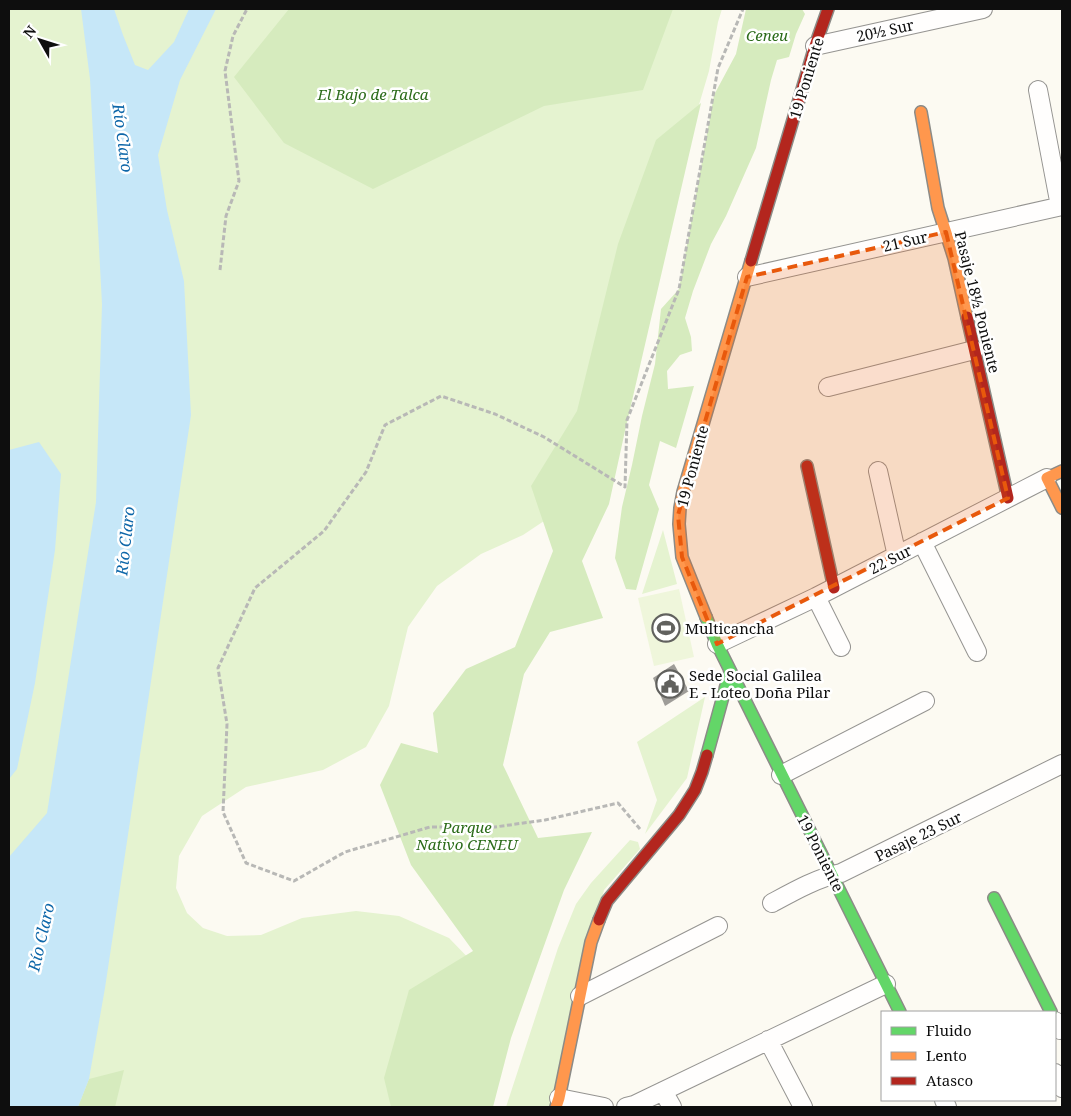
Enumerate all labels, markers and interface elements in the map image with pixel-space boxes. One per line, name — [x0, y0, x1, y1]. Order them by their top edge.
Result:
street label: 20½ Sur — [855, 14, 915, 46]
north arrow — [15, 15, 65, 65]
text: N — [19, 21, 40, 42]
park label: Ceneu — [746, 25, 788, 45]
street label: 19 Poniente — [784, 35, 828, 121]
park label: El Bajo de Talca — [316, 84, 429, 104]
water label: Río Claro — [107, 101, 139, 174]
street label: 21 Sur — [881, 226, 929, 256]
street label: Pasaje 18½ Poniente — [951, 229, 1005, 375]
street label: 19 Poniente — [671, 423, 713, 509]
water label: Río Claro — [110, 505, 140, 578]
street label: 22 Sur — [865, 540, 915, 578]
sports icon: Multicancha — [651, 613, 681, 643]
place label: Multicancha — [685, 618, 774, 638]
place label: Sede Social Galilea E - Loteo Doña Pilar — [689, 665, 830, 702]
public building icon: Sede Social Galilea E - Loteo Doña Pilar — [655, 669, 685, 699]
street label: Pasaje 23 Sur — [871, 806, 965, 866]
street label: 19 Poniente — [793, 811, 849, 895]
park label: Parque Nativo CENEU — [415, 817, 519, 854]
water label: Río Claro — [22, 901, 60, 974]
legend — [881, 1011, 1056, 1101]
text: Fluido — [926, 1020, 972, 1040]
text: Lento — [926, 1045, 967, 1065]
text: Atasco — [926, 1070, 973, 1090]

